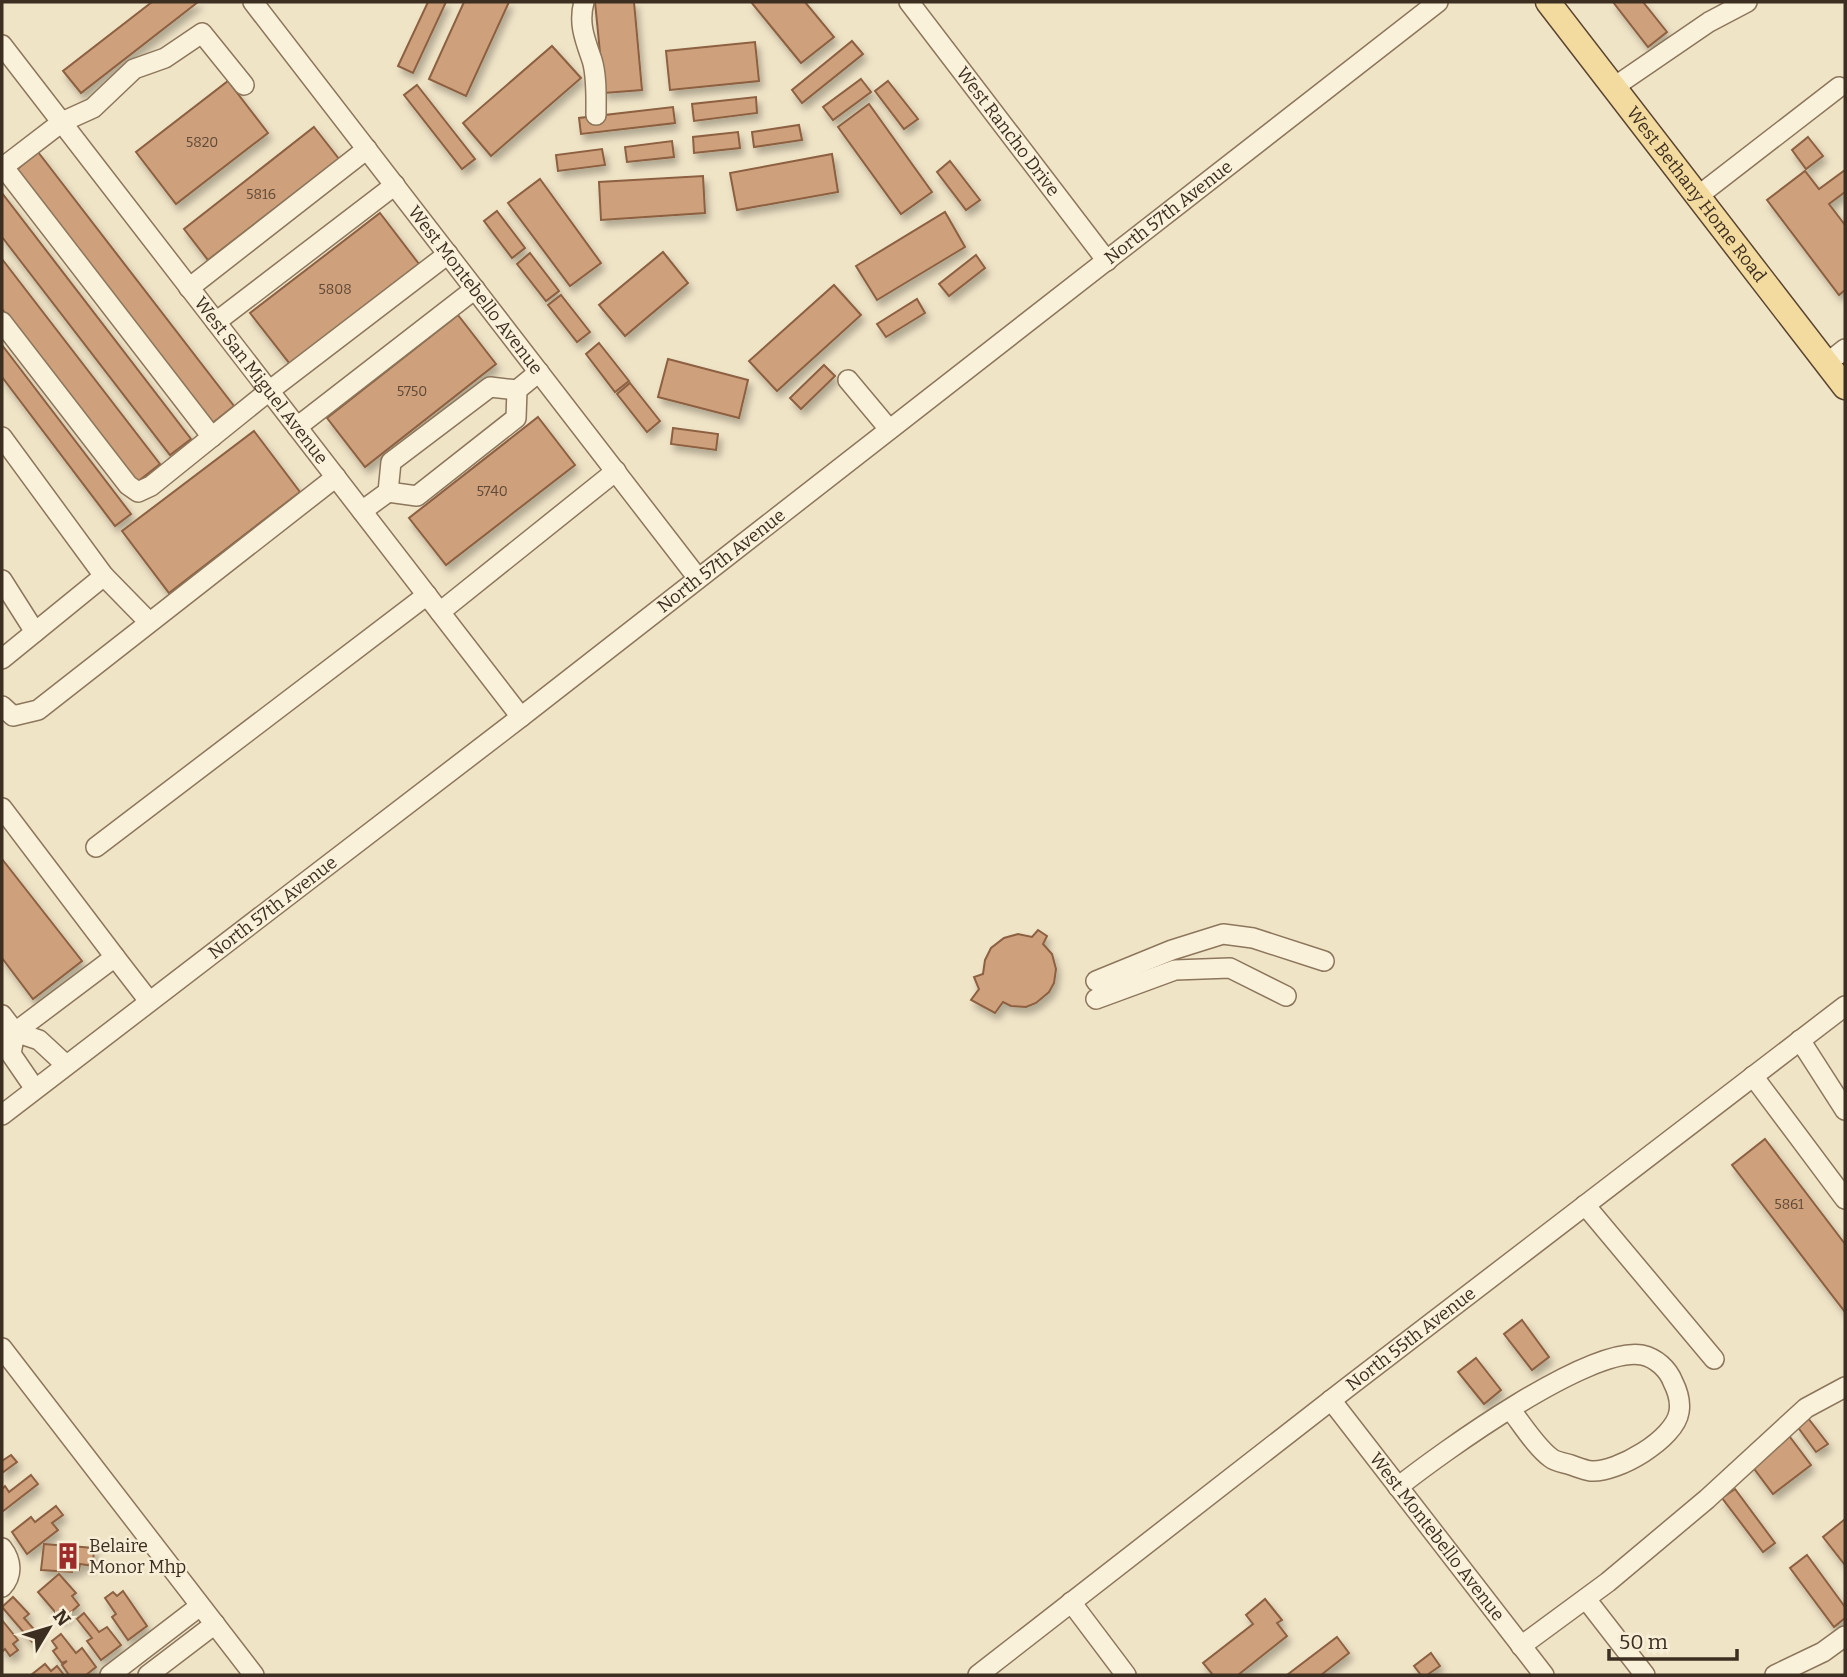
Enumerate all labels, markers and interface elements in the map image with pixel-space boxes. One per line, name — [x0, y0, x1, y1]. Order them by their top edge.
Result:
street label: West Rancho Drive — [952, 62, 1064, 201]
street label: West Bethany Home Road — [1622, 102, 1771, 287]
house number: 5820 — [186, 134, 218, 151]
street label: North 57th Avenue — [1100, 155, 1237, 269]
house number: 5816 — [246, 186, 276, 203]
street label: West Montebello Avenue — [403, 201, 548, 379]
house number: 5808 — [318, 281, 352, 298]
street label: West San Miguel Avenue — [190, 292, 333, 469]
house number: 5750 — [397, 383, 427, 400]
house number: 5740 — [476, 483, 508, 500]
street label: North 57th Avenue — [653, 504, 790, 618]
street label: North 57th Avenue — [204, 851, 341, 964]
house number: 5861 — [1774, 1196, 1804, 1213]
street label: North 55th Avenue — [1342, 1282, 1480, 1395]
street label: West Montebello Avenue — [1365, 1448, 1509, 1625]
place label: Belaire Monor Mhp — [89, 1535, 186, 1578]
building icon: Belaire Monor Mhp — [53, 1541, 83, 1571]
north arrow — [14, 1593, 84, 1663]
text: N — [48, 1605, 76, 1631]
scale bar — [1609, 1618, 1737, 1662]
text: 50 m — [1619, 1629, 1668, 1655]

